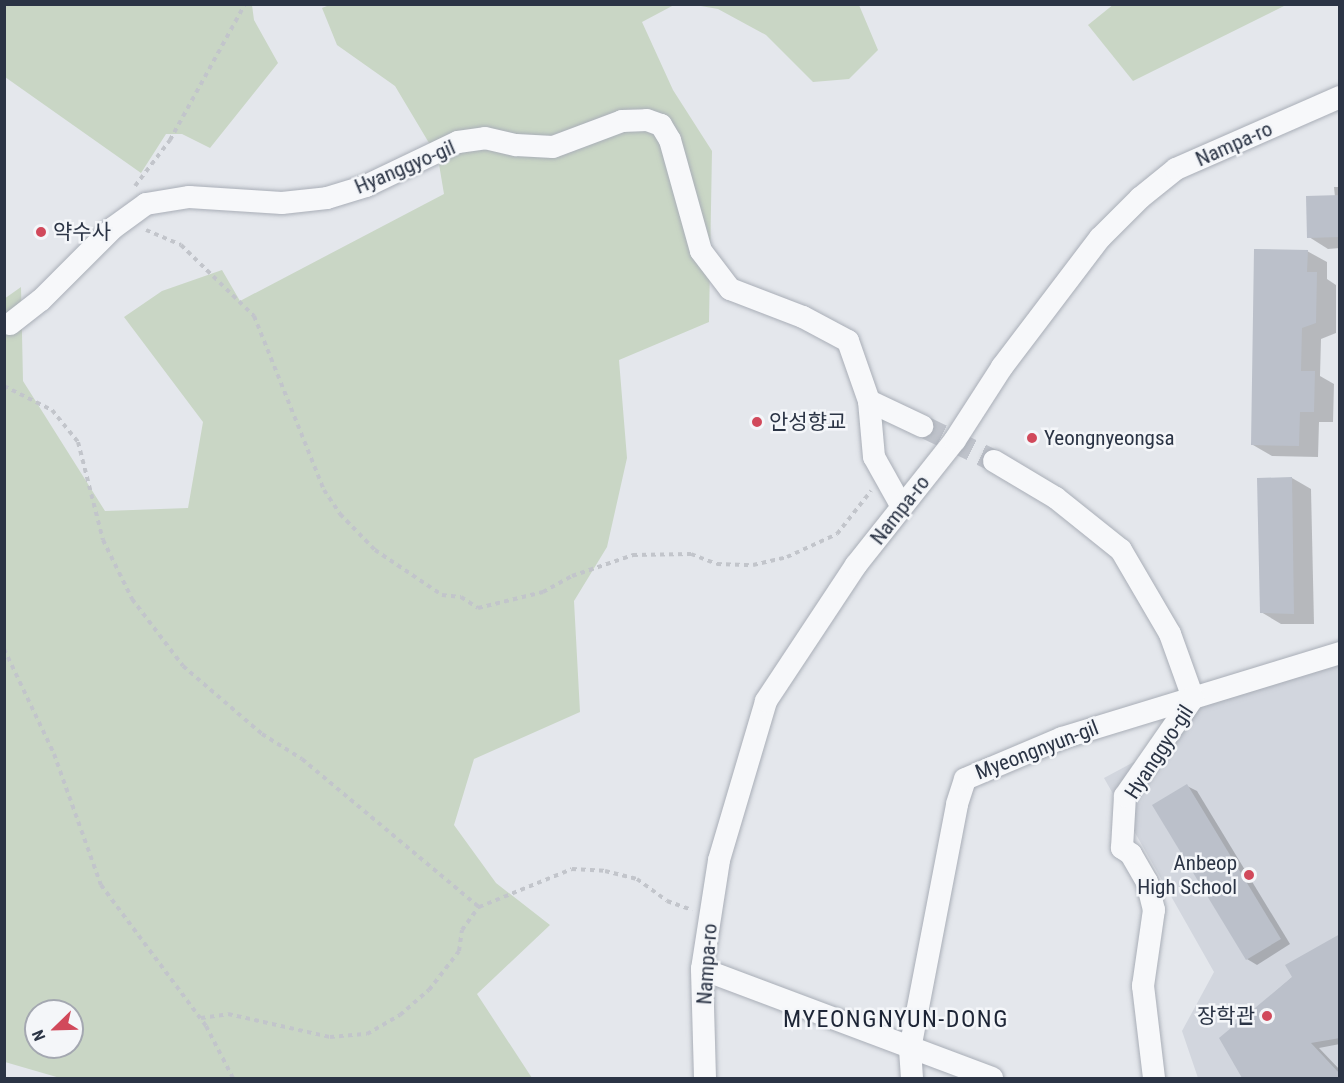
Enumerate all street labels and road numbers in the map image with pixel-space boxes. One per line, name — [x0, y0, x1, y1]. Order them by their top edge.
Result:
street label: Nampa-ro — [1192, 116, 1276, 172]
street label: Hyanggyo-gil — [351, 135, 459, 199]
street label: Nampa-ro — [865, 470, 935, 550]
street label: Hyanggyo-gil — [1119, 700, 1199, 804]
street label: Myeongnyun-gil — [972, 715, 1102, 785]
street label: Nampa-ro — [692, 923, 722, 1005]

